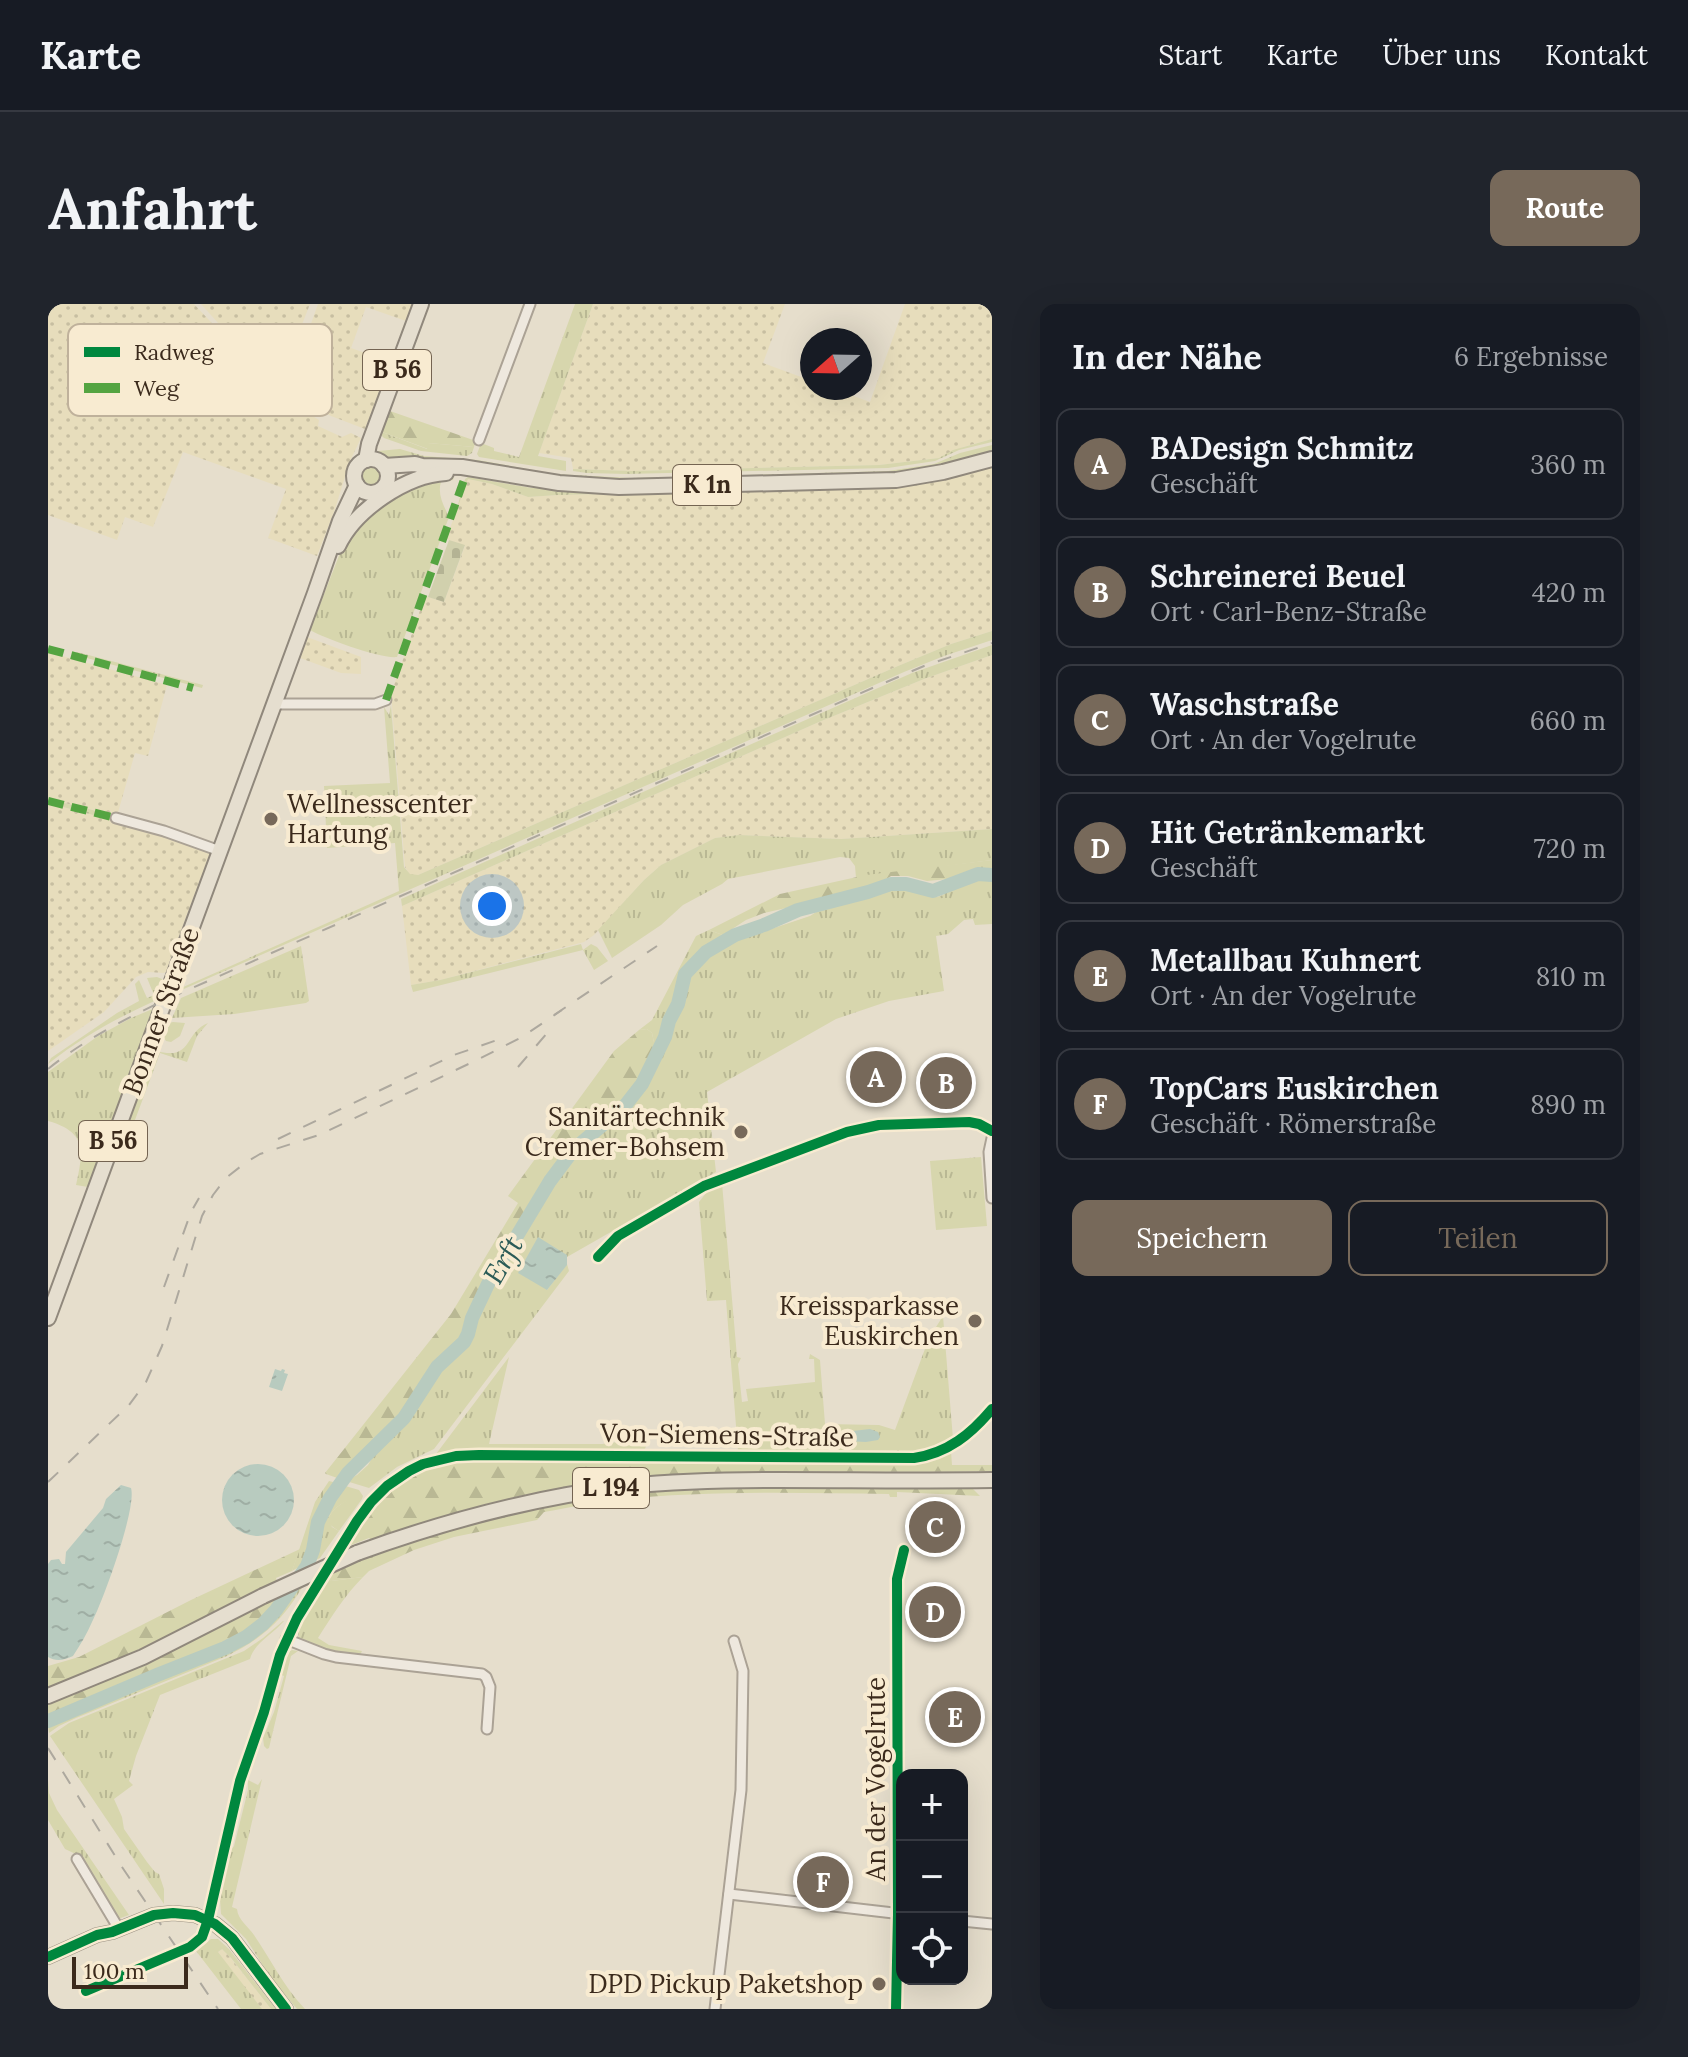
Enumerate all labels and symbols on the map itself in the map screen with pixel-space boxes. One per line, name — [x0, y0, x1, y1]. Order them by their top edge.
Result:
legend — [68, 324, 332, 416]
north arrow — [800, 328, 872, 400]
text: Radweg — [134, 338, 214, 366]
road number: B 56 — [363, 350, 431, 390]
text: Weg — [134, 374, 180, 402]
road number: K 1n — [673, 465, 741, 505]
place label: Wellnesscenter Hartung — [287, 787, 474, 850]
marker: Wellnesscenter Hartung — [262, 810, 280, 828]
your location — [472, 886, 512, 926]
street label: Bonner Straße — [115, 922, 206, 1099]
pin: A — [850, 1047, 902, 1107]
pin: B — [920, 1053, 972, 1113]
place label: Sanitärtechnik Cremer-Bohsem — [525, 1100, 725, 1163]
road number: B 56 — [79, 1121, 147, 1161]
marker: Sanitärtechnik Cremer-Bohsem — [732, 1123, 750, 1141]
water label: Erft — [475, 1229, 531, 1290]
place label: Kreissparkasse Euskirchen — [779, 1289, 959, 1352]
marker: Kreissparkasse Euskirchen — [966, 1312, 984, 1330]
street label: Von-Siemens-Straße — [599, 1416, 854, 1453]
road number: L 194 — [573, 1468, 649, 1508]
pin: C — [909, 1497, 961, 1557]
pin: D — [909, 1582, 961, 1642]
street label: An der Vogelrute — [859, 1677, 892, 1882]
pin: E — [929, 1687, 981, 1747]
pin: F — [797, 1852, 849, 1912]
scale bar — [72, 1953, 188, 1989]
place label: DPD Pickup Paketshop — [588, 1967, 863, 2000]
marker: DPD Pickup Paketshop — [870, 1975, 888, 1993]

